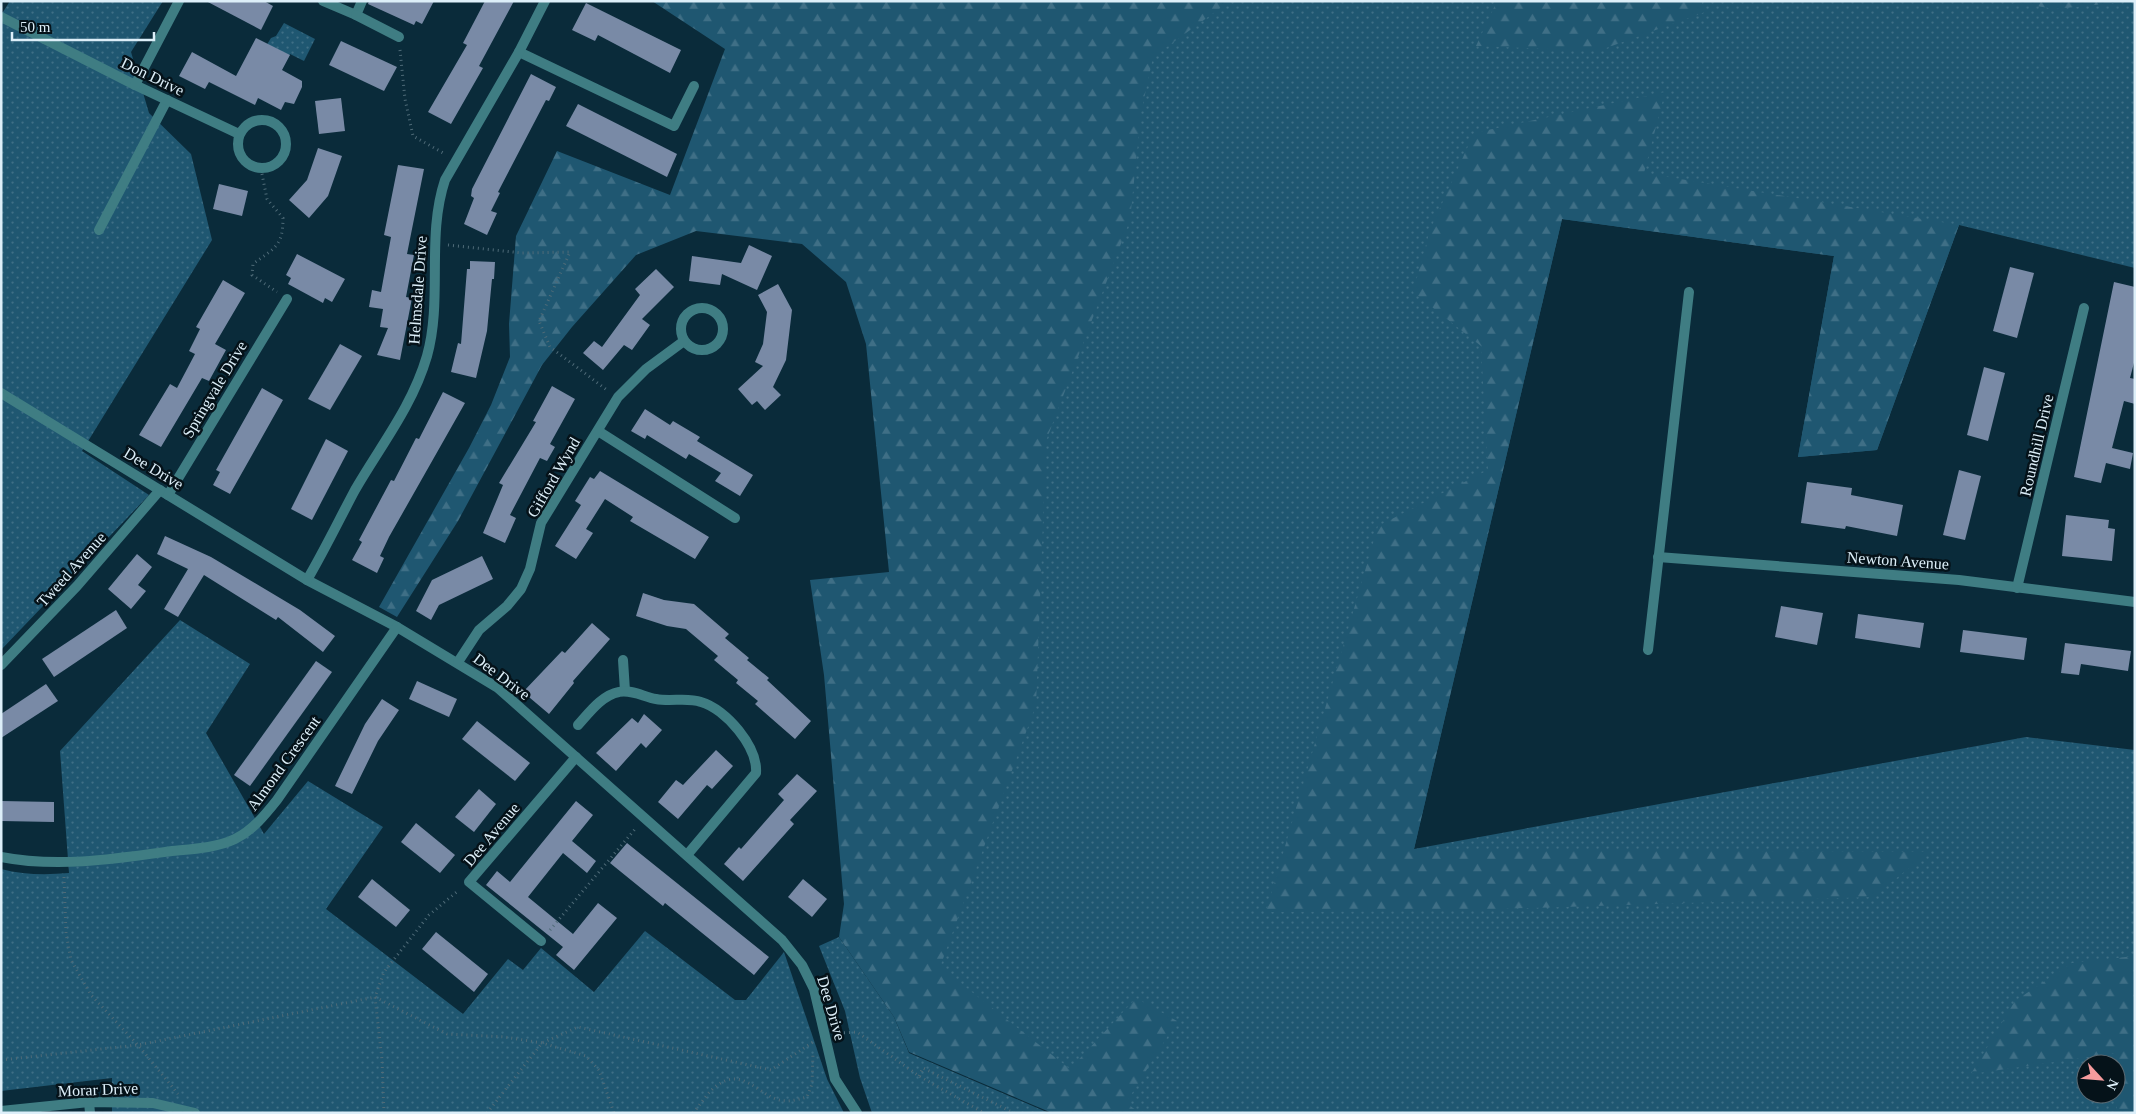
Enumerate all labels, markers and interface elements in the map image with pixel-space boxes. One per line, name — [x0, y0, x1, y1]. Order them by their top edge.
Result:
scale bar — [12, 10, 155, 42]
text: 50 m — [20, 19, 51, 35]
street label: Don Drive — [119, 54, 187, 99]
street label: Helmsdale Drive — [405, 235, 430, 345]
street label: Springvale Drive — [179, 338, 251, 441]
street label: Roundhill Drive — [2016, 392, 2057, 498]
street label: Gifford Wynd — [524, 434, 584, 521]
street label: Dee Drive — [121, 444, 186, 493]
street label: Tweed Avenue — [34, 529, 109, 610]
street label: Newton Avenue — [1846, 548, 1950, 573]
street label: Dee Drive — [470, 650, 533, 703]
street label: Almond Crescent — [243, 712, 324, 814]
street label: Dee Avenue — [460, 799, 523, 869]
street label: Dee Drive — [814, 974, 849, 1042]
north arrow — [2076, 1054, 2126, 1104]
text: N — [2103, 1077, 2121, 1092]
street label: Morar Drive — [58, 1080, 139, 1099]

